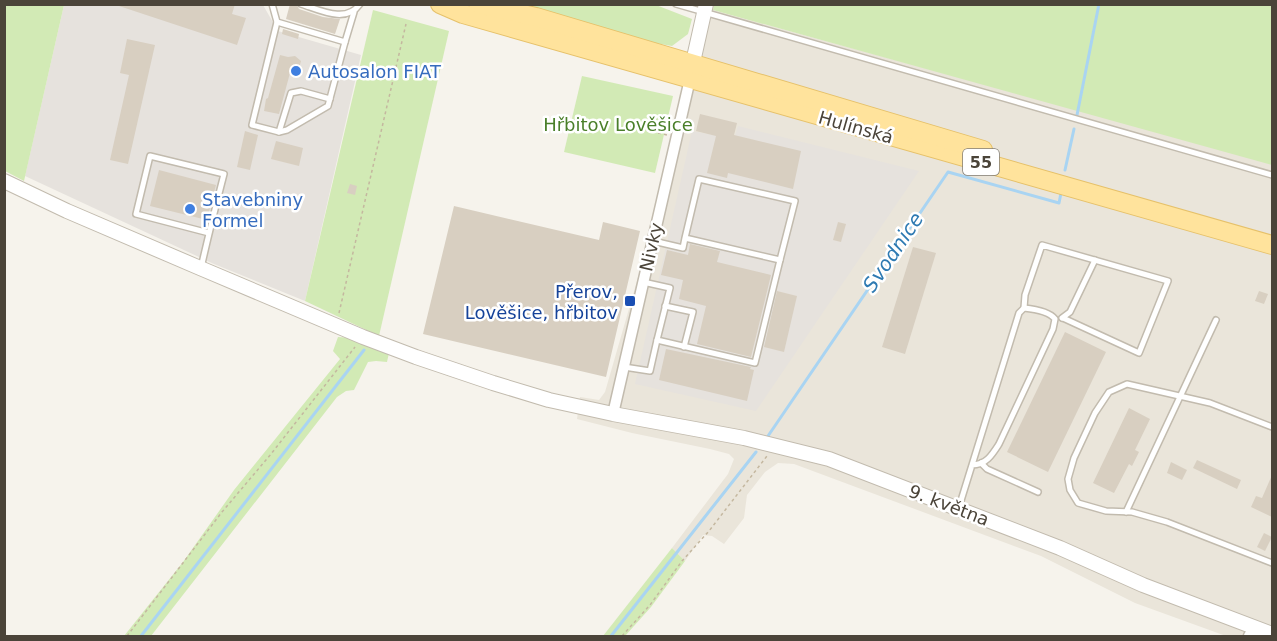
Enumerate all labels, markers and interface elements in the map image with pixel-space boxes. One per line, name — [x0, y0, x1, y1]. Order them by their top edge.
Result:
place label: Autosalon FIAT — [308, 61, 442, 82]
marker: Autosalon FIAT — [289, 64, 303, 78]
street label: Hulínská — [816, 106, 896, 148]
park label: Hřbitov Lověšice — [543, 114, 693, 135]
road number: 55 — [963, 149, 999, 175]
place label: Stavebniny Formel — [202, 189, 303, 231]
marker: Stavebniny Formel — [183, 202, 197, 216]
water label: Svodnice — [858, 208, 928, 296]
street label: Nivky — [635, 220, 667, 274]
place label: Přerov, Lověšice, hřbitov — [465, 281, 618, 323]
marker: Přerov, Lověšice, hřbitov — [623, 294, 637, 308]
street label: 9. května — [906, 480, 992, 530]

